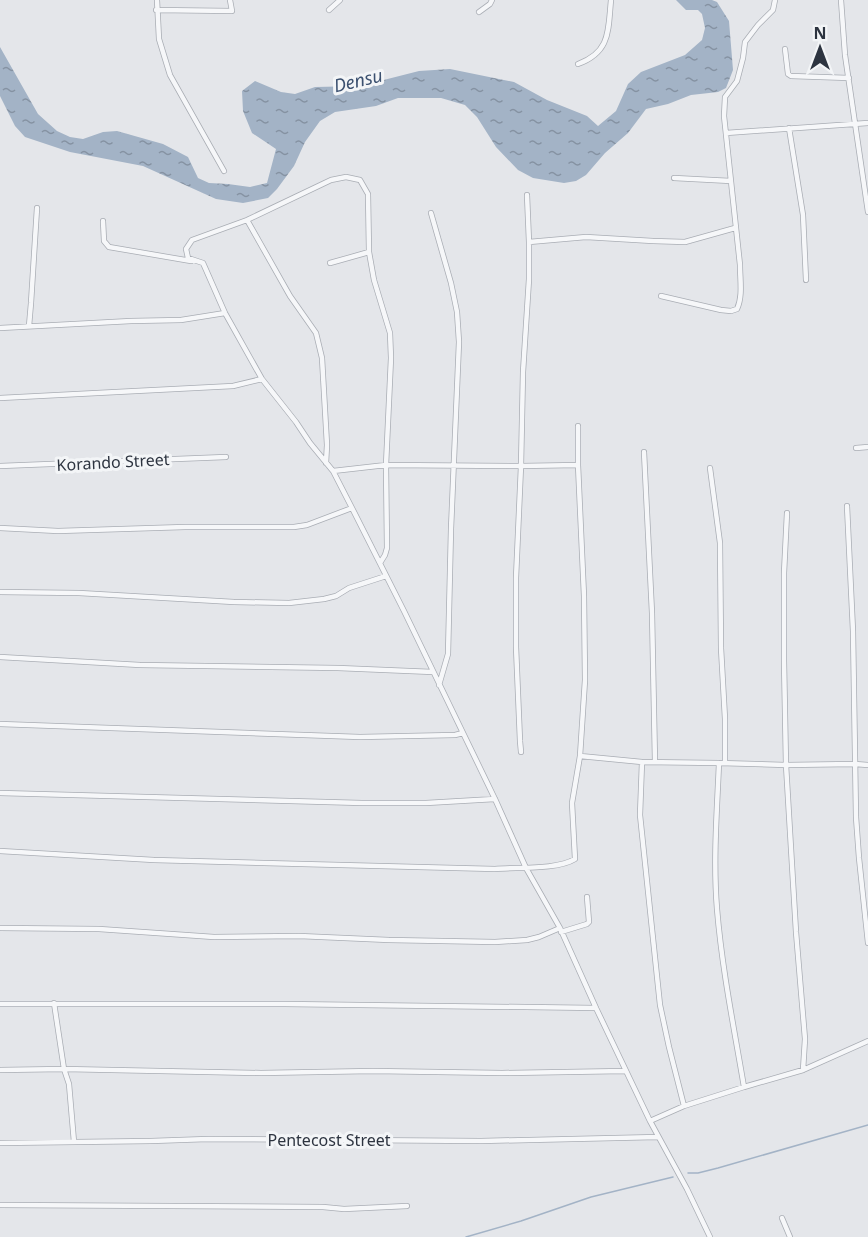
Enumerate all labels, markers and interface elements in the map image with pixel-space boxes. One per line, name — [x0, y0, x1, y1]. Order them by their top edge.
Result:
north arrow — [790, 18, 850, 78]
text: N — [813, 22, 827, 44]
water label: Densu — [331, 63, 385, 97]
street label: Korando Street — [56, 448, 170, 476]
street label: Pentecost Street — [267, 1129, 391, 1151]

